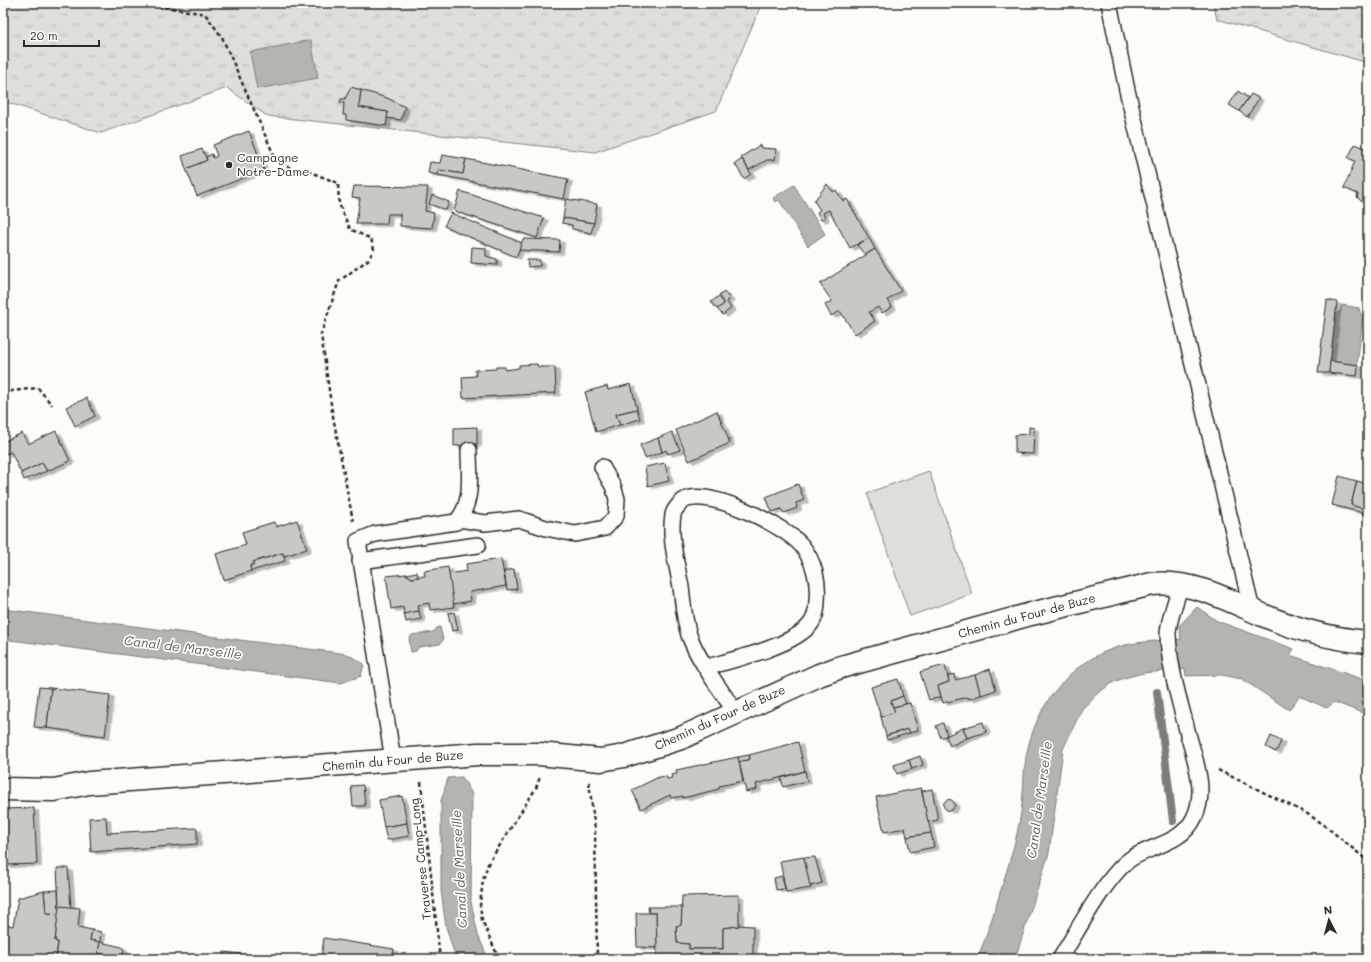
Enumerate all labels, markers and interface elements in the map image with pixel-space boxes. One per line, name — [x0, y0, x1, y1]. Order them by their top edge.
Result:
scale bar — [24, 22, 99, 48]
text: 20 m — [30, 27, 58, 43]
place label: Campagne Notre-Dame — [237, 149, 309, 179]
marker: Campagne Notre-Dame — [224, 160, 234, 170]
street label: Chemin du Four de Buze — [956, 589, 1097, 641]
water label: Canal de Marseille — [123, 631, 243, 662]
street label: Chemin du Four de Buze — [652, 681, 788, 753]
water label: Canal de Marseille — [1022, 740, 1055, 860]
street label: Chemin du Four de Buze — [322, 746, 464, 774]
street label: Traverse Camp-Long — [406, 797, 434, 921]
water label: Canal de Marseille — [447, 809, 470, 929]
north arrow — [1309, 900, 1349, 940]
text: N — [1323, 902, 1333, 917]

